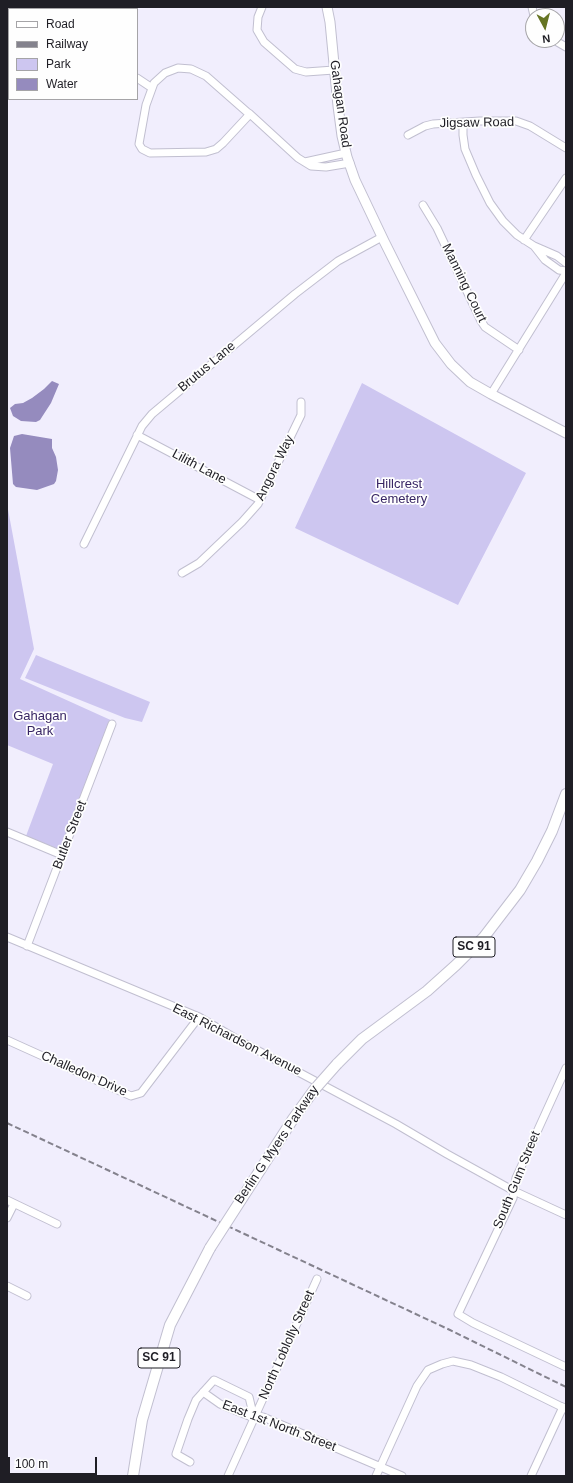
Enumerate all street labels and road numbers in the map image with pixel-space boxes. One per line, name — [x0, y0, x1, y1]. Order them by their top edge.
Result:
street label: Gahagan Road — [326, 59, 354, 149]
street label: Jigsaw Road — [440, 115, 514, 131]
street label: Manning Court — [438, 241, 490, 325]
street label: Brutus Lane — [175, 338, 239, 396]
street label: Angora Way — [252, 433, 298, 503]
street label: Lilith Lane — [169, 446, 229, 488]
street label: Butler Street — [50, 798, 90, 872]
road number: SC 91 — [453, 937, 495, 957]
street label: East Richardson Avenue — [170, 1001, 304, 1079]
street label: Challedon Drive — [39, 1048, 129, 1100]
street label: Berlin G Myers Parkway — [232, 1083, 322, 1207]
street label: South Gum Street — [490, 1129, 544, 1231]
street label: North Loblolly Street — [256, 1288, 318, 1402]
road number: SC 91 — [138, 1348, 180, 1368]
street label: East 1st North Street — [220, 1397, 338, 1455]

